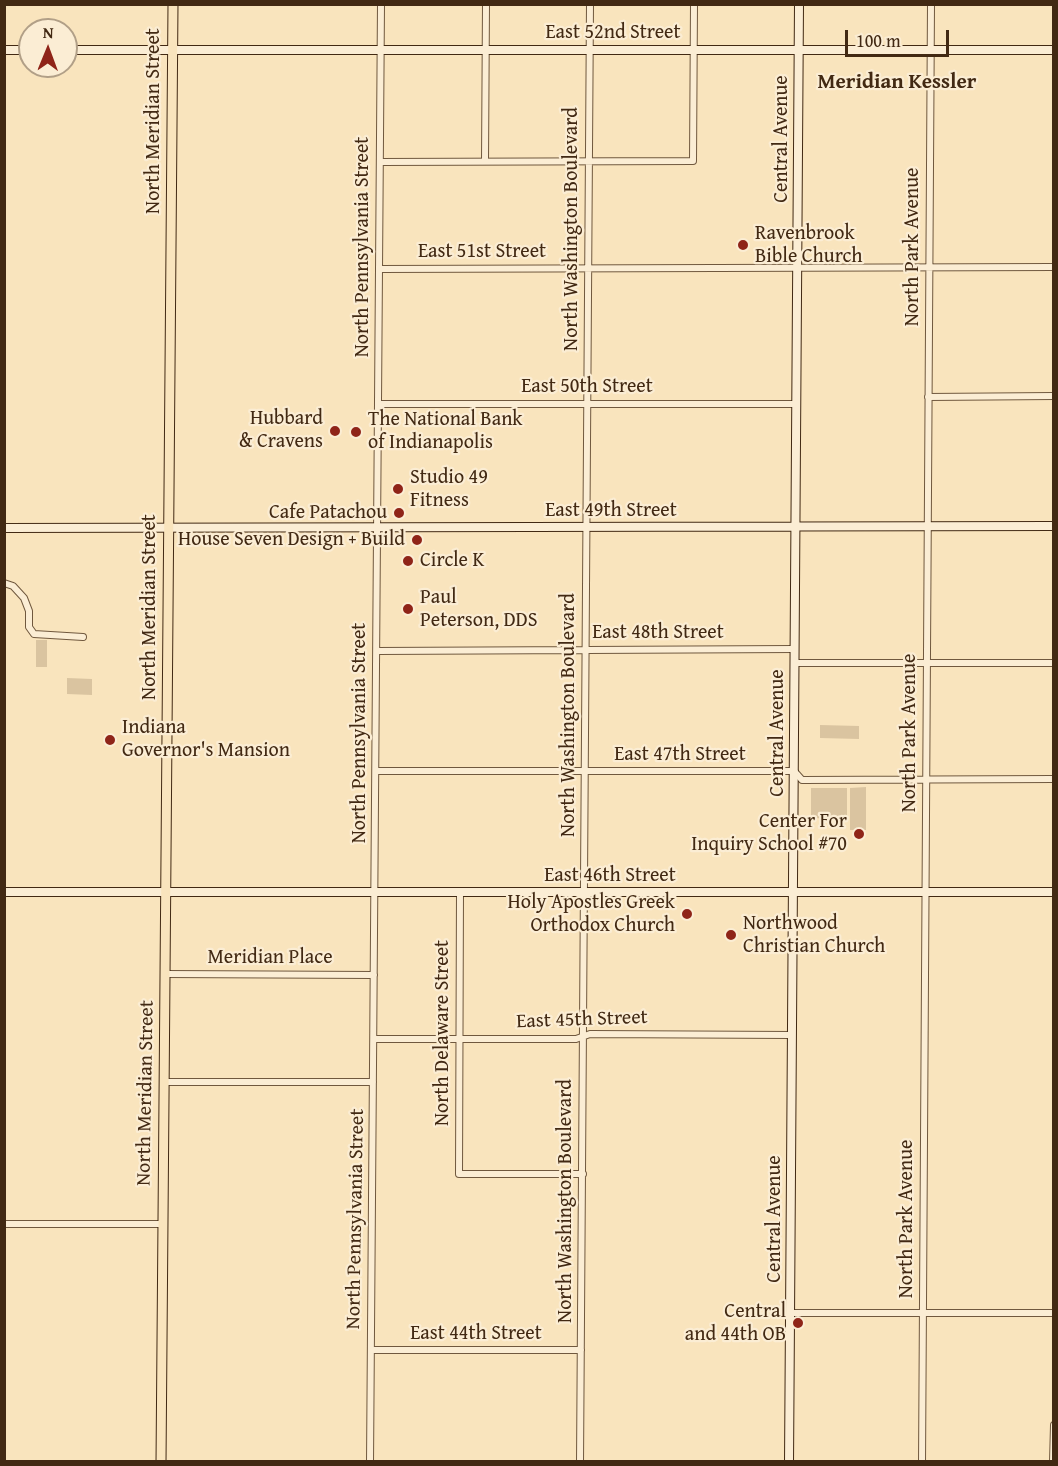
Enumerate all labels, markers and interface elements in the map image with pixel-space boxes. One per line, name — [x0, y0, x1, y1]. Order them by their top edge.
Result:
north arrow — [18, 18, 78, 78]
scale bar — [848, 18, 952, 56]
text: N — [43, 20, 54, 44]
street label: East 52nd Street — [545, 21, 681, 45]
text: 100 m — [856, 27, 901, 54]
street label: North Meridian Street — [142, 28, 166, 214]
district label: Meridian Kessler — [818, 70, 976, 96]
street label: Central Avenue — [770, 75, 794, 203]
street label: North Washington Boulevard — [560, 107, 584, 351]
street label: North Pennsylvania Street — [351, 137, 375, 357]
street label: North Park Avenue — [901, 168, 925, 326]
place label: Ravenbrook Bible Church — [755, 222, 862, 269]
marker: Ravenbrook Bible Church — [736, 238, 750, 252]
street label: East 51st Street — [418, 240, 546, 264]
street label: East 50th Street — [521, 375, 653, 399]
place label: Hubbard & Cravens — [239, 407, 323, 454]
place label: The National Bank of Indianapolis — [368, 408, 523, 455]
marker: Hubbard & Cravens — [328, 424, 342, 438]
marker: The National Bank of Indianapolis — [349, 425, 363, 439]
place label: Studio 49 Fitness — [410, 466, 488, 513]
marker: Studio 49 Fitness — [391, 482, 405, 496]
street label: East 49th Street — [545, 499, 677, 523]
place label: Cafe Patachou — [269, 501, 387, 525]
marker: Cafe Patachou — [392, 506, 406, 520]
street label: North Meridian Street — [138, 514, 162, 700]
place label: House Seven Design + Build — [178, 528, 405, 552]
marker: House Seven Design + Build — [410, 533, 424, 547]
place label: Circle K — [420, 549, 484, 573]
marker: Circle K — [401, 554, 415, 568]
place label: Paul Peterson, DDS — [420, 586, 538, 633]
street label: North Washington Boulevard — [557, 593, 581, 837]
marker: Paul Peterson, DDS — [401, 602, 415, 616]
street label: East 48th Street — [592, 621, 724, 645]
street label: North Pennsylvania Street — [348, 623, 372, 843]
street label: North Park Avenue — [898, 654, 922, 812]
street label: Central Avenue — [766, 669, 790, 797]
place label: Indiana Governor's Mansion — [122, 716, 290, 763]
marker: Indiana Governor's Mansion — [103, 733, 117, 747]
street label: East 47th Street — [614, 743, 746, 767]
place label: Center For Inquiry School #70 — [691, 810, 847, 857]
marker: Center For Inquiry School #70 — [852, 827, 866, 841]
street label: East 46th Street — [544, 864, 676, 888]
place label: Holy Apostles Greek Orthodox Church — [507, 891, 675, 938]
marker: Holy Apostles Greek Orthodox Church — [680, 907, 694, 921]
place label: Northwood Christian Church — [743, 912, 885, 959]
marker: Northwood Christian Church — [724, 928, 738, 942]
street label: North Delaware Street — [431, 940, 455, 1126]
street label: Meridian Place — [207, 946, 333, 970]
street label: North Meridian Street — [132, 1000, 160, 1186]
street label: East 45th Street — [516, 1006, 648, 1034]
street label: North Washington Boulevard — [554, 1079, 578, 1323]
street label: North Pennsylvania Street — [342, 1108, 370, 1330]
street label: North Park Avenue — [895, 1140, 919, 1298]
street label: Central Avenue — [763, 1155, 787, 1283]
place label: Central and 44th OB — [685, 1300, 786, 1347]
marker: Central and 44th OB — [791, 1316, 805, 1330]
street label: East 44th Street — [410, 1322, 542, 1346]

